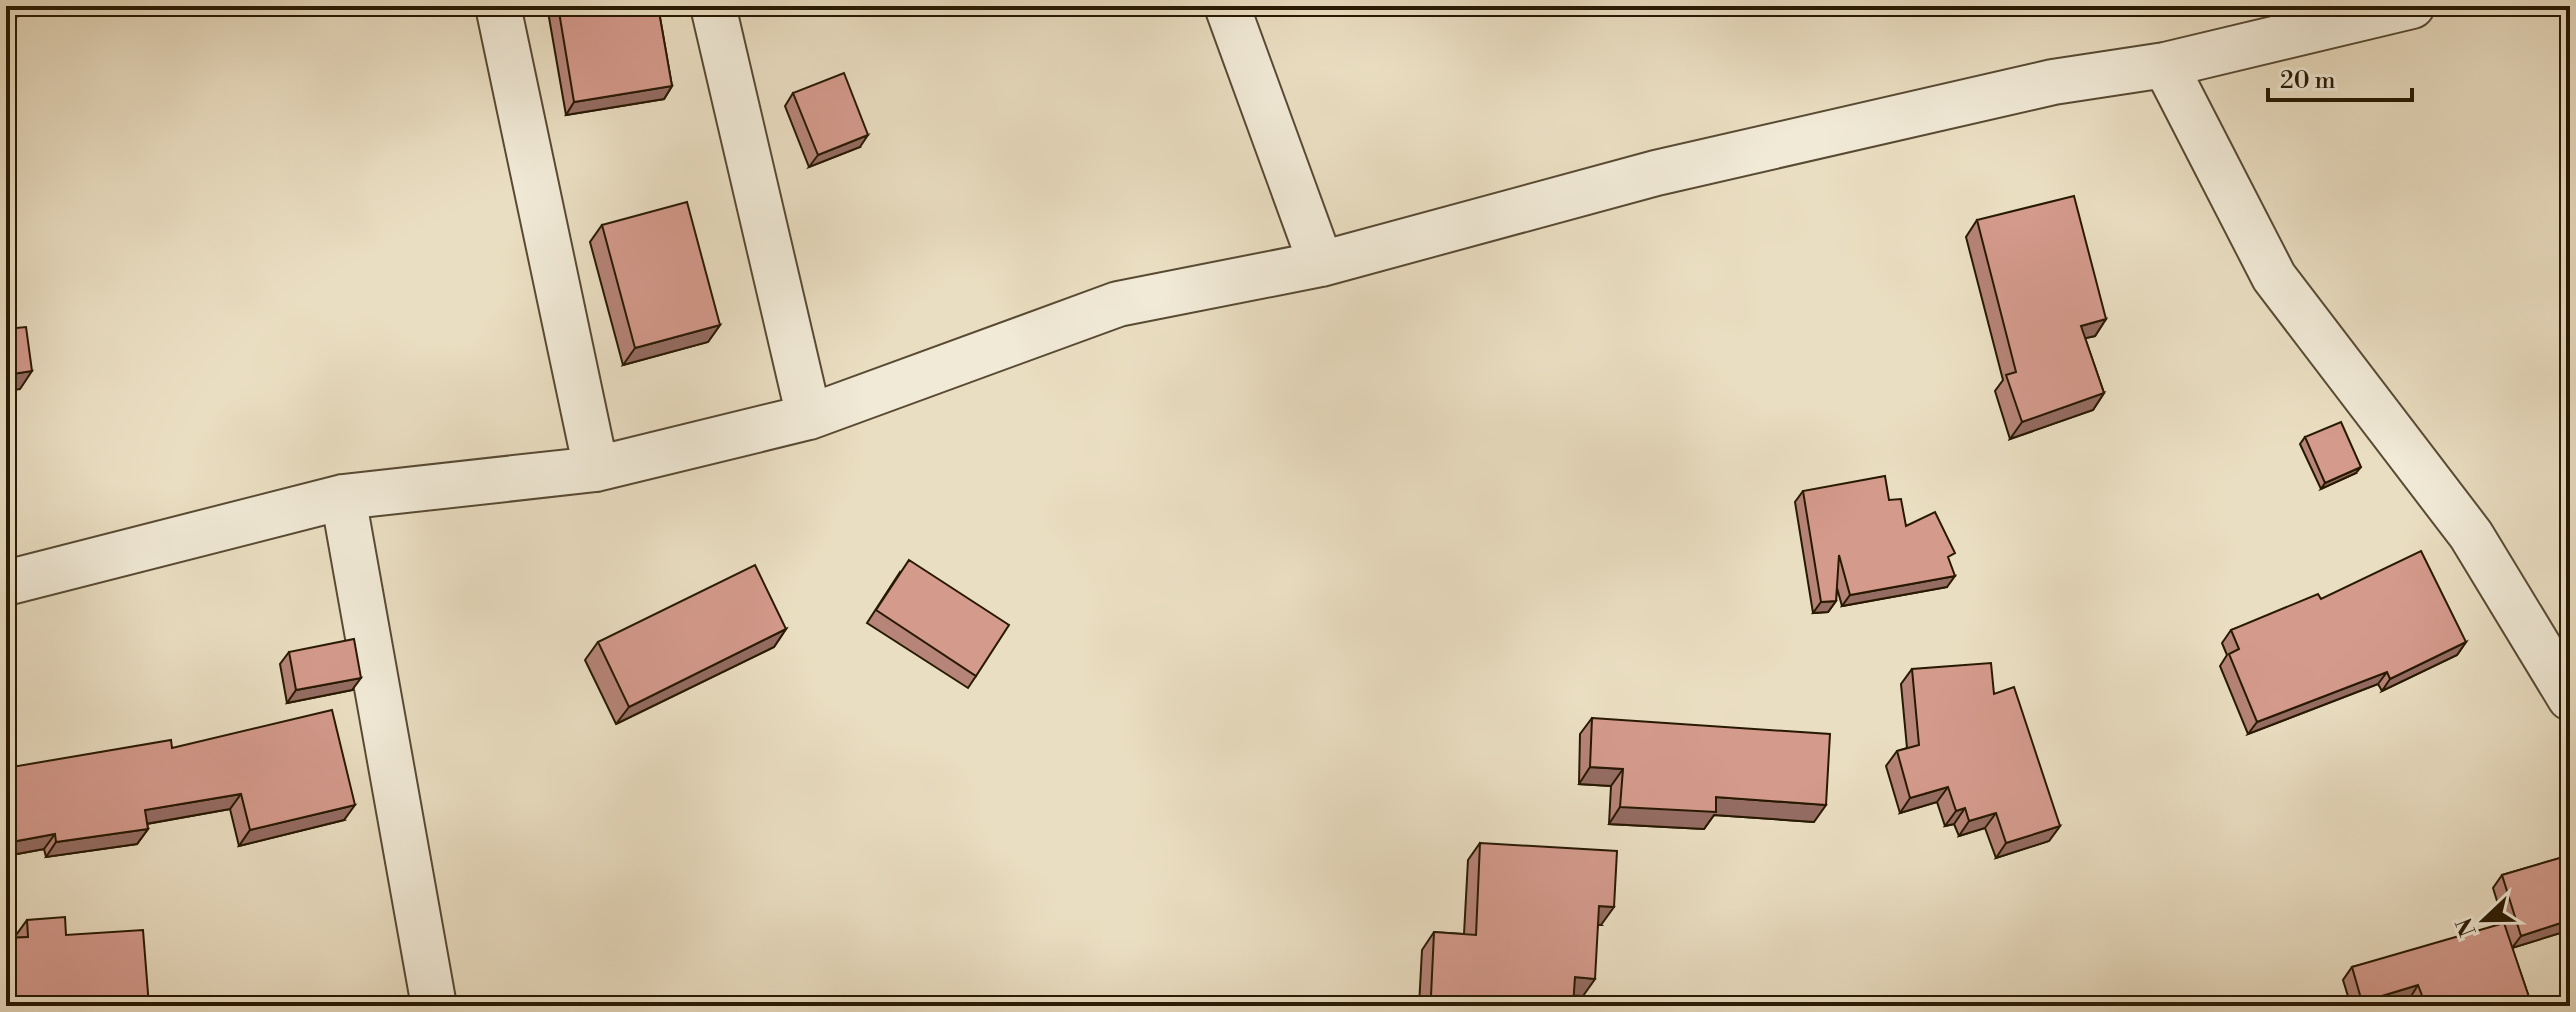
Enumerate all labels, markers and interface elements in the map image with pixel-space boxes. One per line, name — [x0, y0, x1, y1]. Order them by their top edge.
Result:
scale bar — [2268, 52, 2412, 102]
text: 20 m — [2280, 66, 2336, 96]
north arrow — [2444, 880, 2524, 960]
text: N — [2451, 913, 2483, 940]

